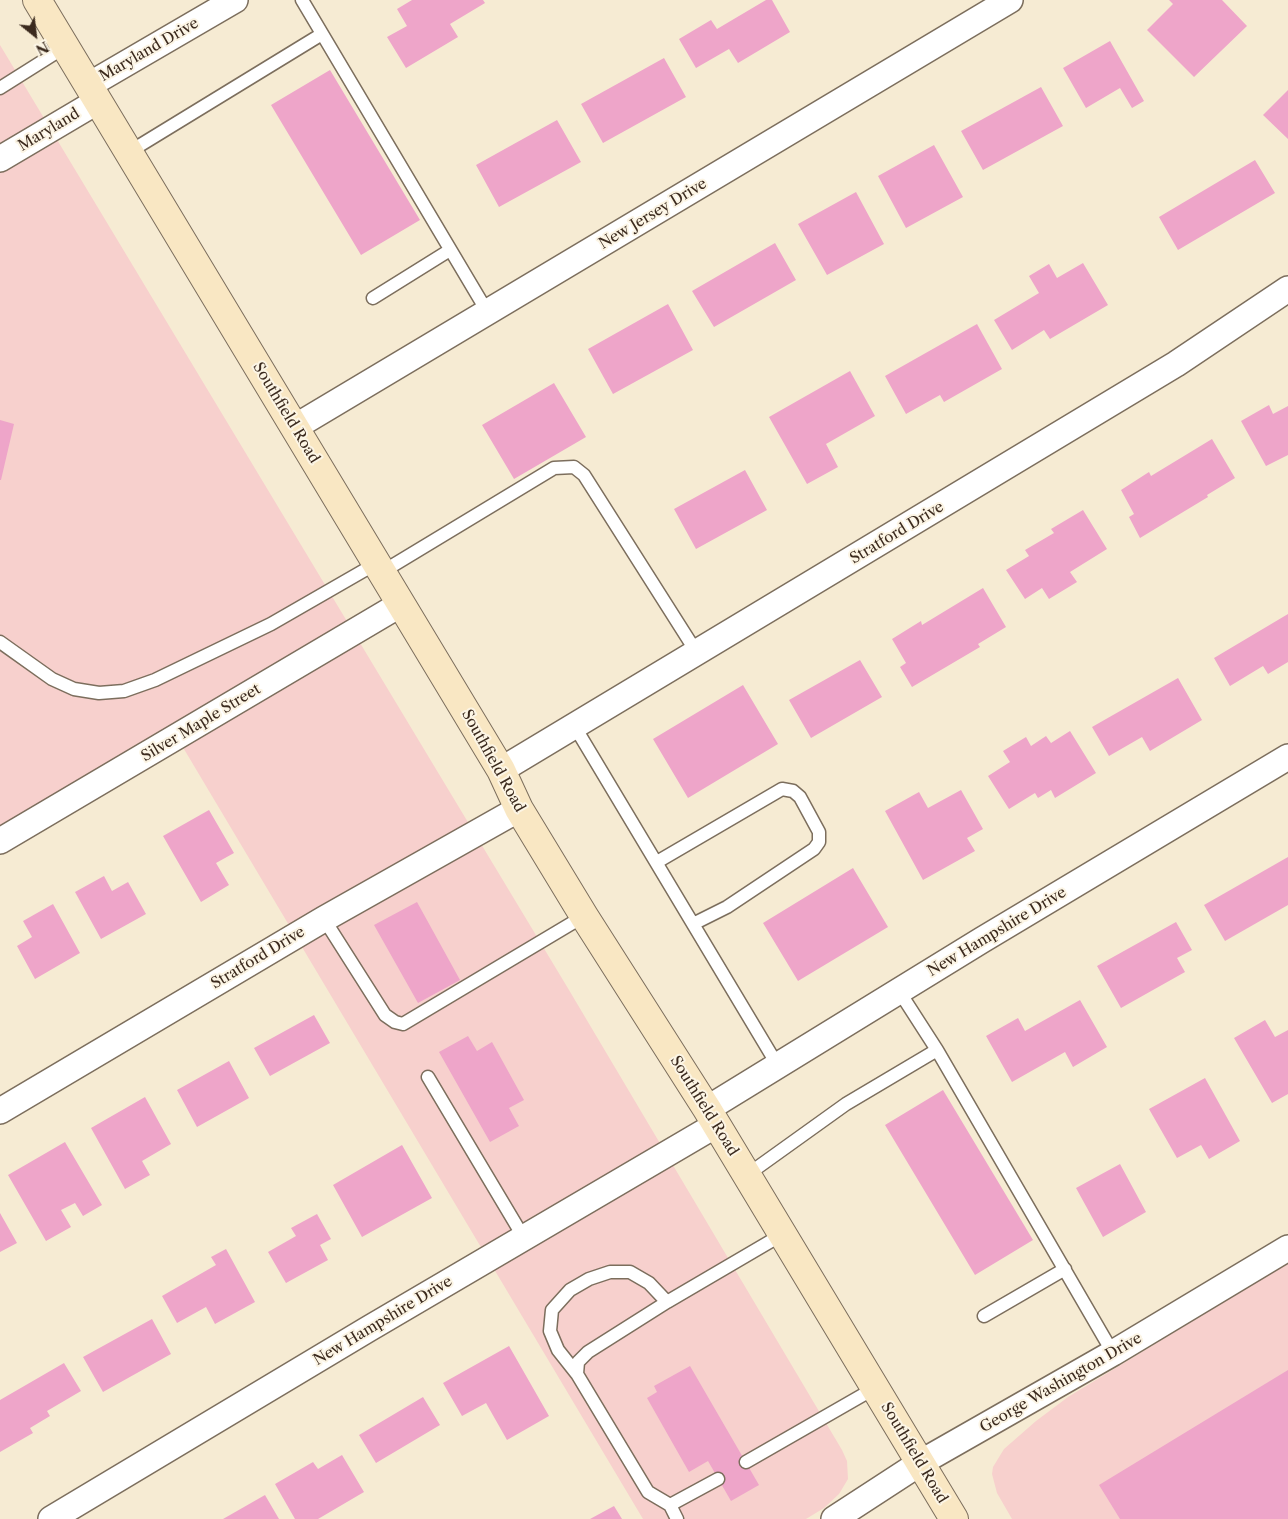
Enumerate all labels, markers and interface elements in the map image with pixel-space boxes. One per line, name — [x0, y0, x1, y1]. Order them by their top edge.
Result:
north arrow — [10, 10, 60, 60]
street label: Maryland Drive — [96, 14, 202, 86]
text: N — [33, 37, 52, 59]
street label: Maryland — [15, 105, 83, 155]
street label: New Jersey Drive — [596, 175, 710, 253]
street label: Southfield Road — [249, 359, 323, 467]
street label: Stratford Drive — [847, 498, 947, 568]
street label: Silver Maple Street — [138, 680, 264, 766]
street label: Southfield Road — [457, 706, 529, 816]
street label: New Hampshire Drive — [924, 883, 1070, 981]
street label: Stratford Drive — [208, 923, 308, 993]
street label: Southfield Road — [666, 1053, 742, 1159]
street label: New Hampshire Drive — [310, 1272, 456, 1370]
street label: George Washington Drive — [977, 1329, 1145, 1437]
street label: Southfield Road — [877, 1399, 951, 1507]

